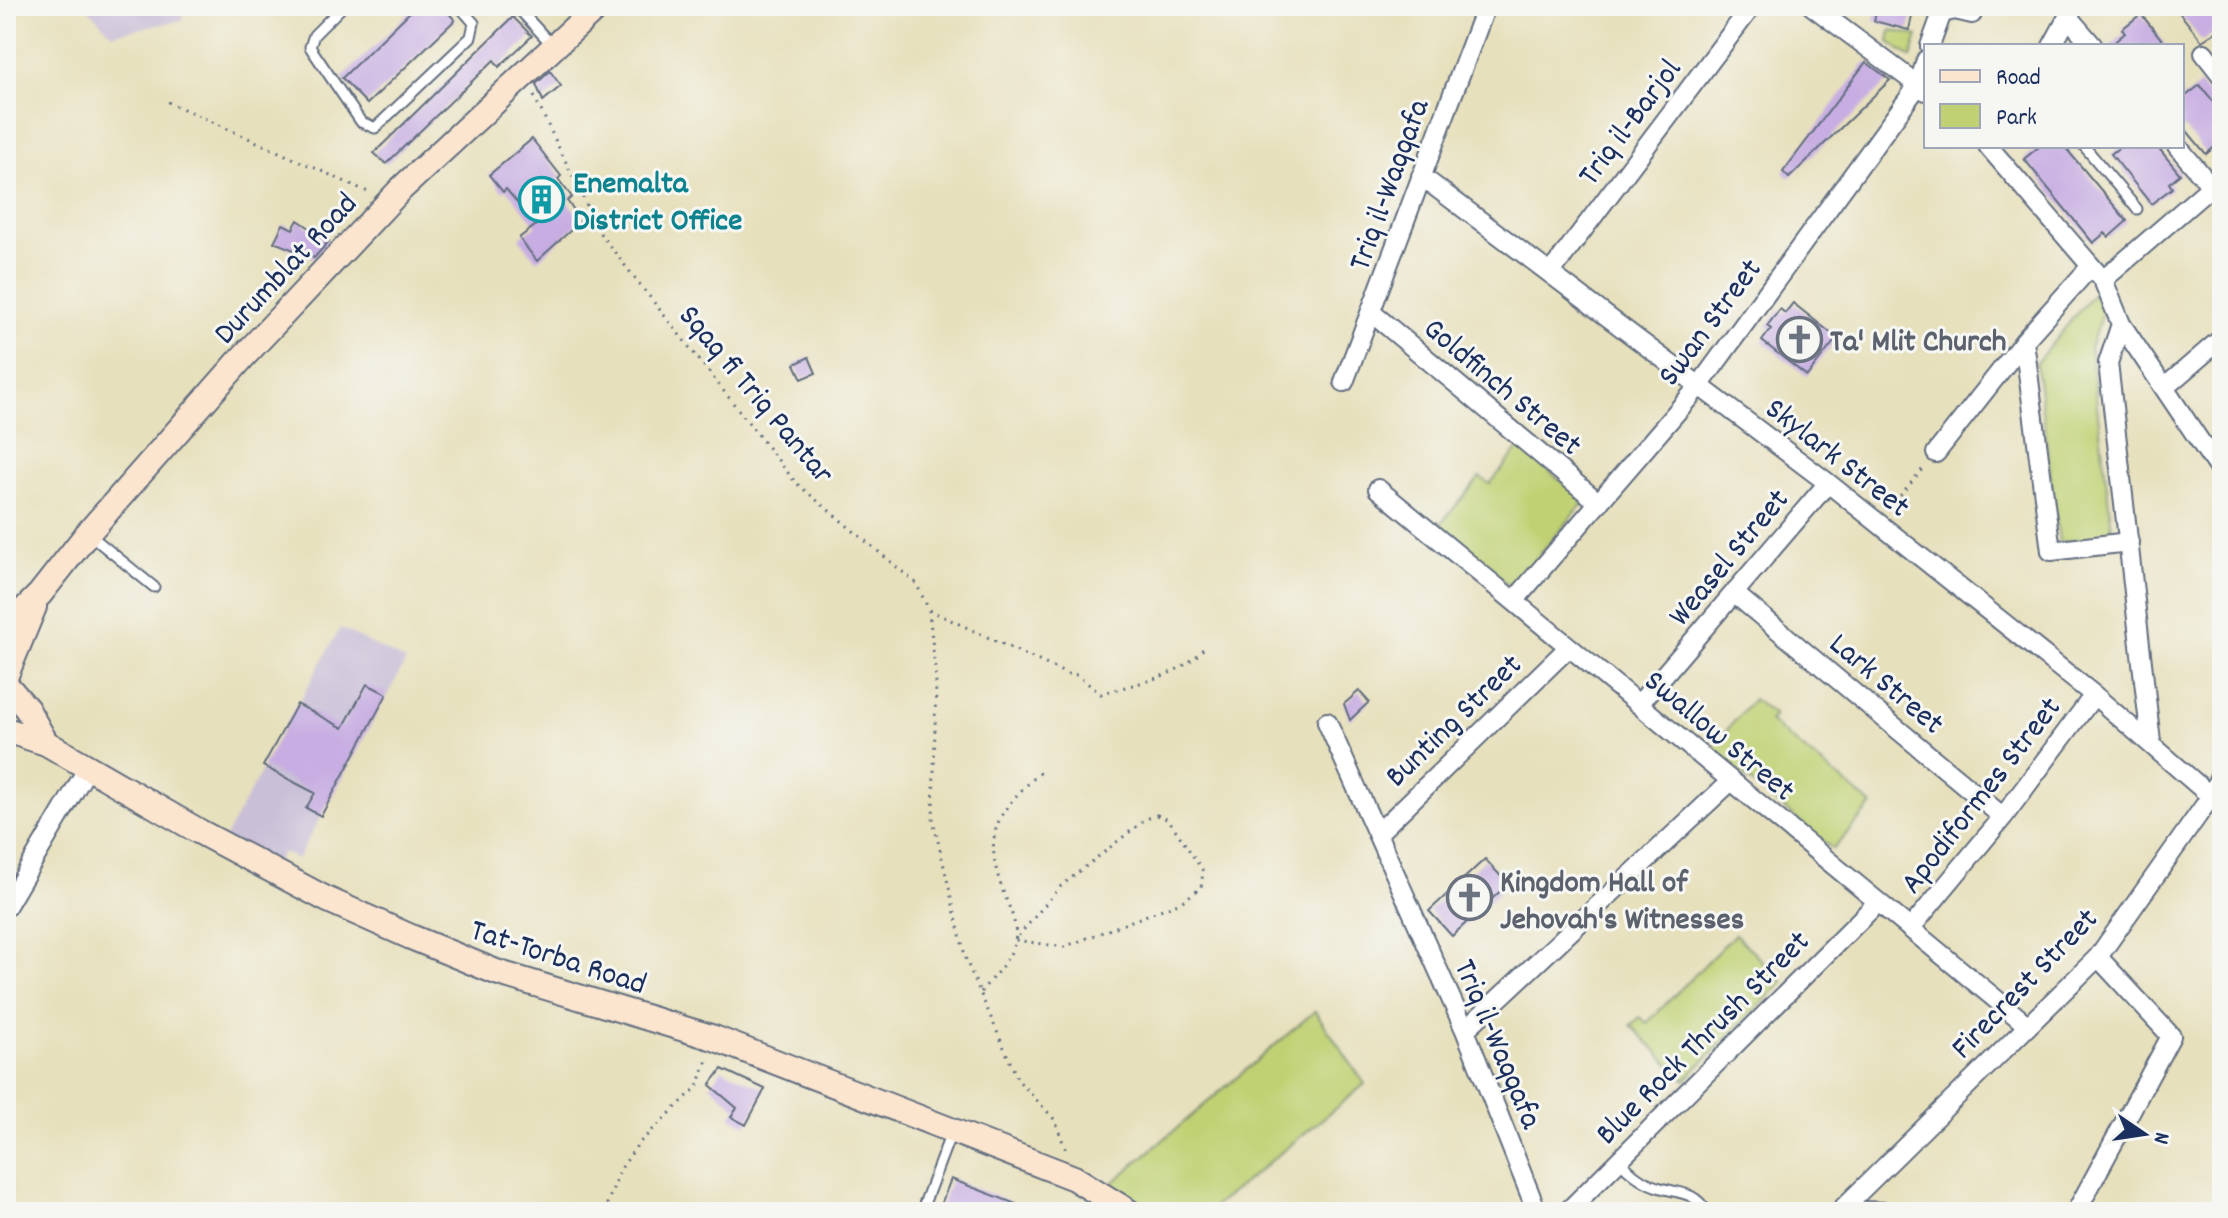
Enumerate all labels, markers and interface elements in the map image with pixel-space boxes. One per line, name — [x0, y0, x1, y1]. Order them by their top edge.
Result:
legend — [1924, 44, 2184, 148]
street label: Triq il-Barjol — [1569, 50, 1695, 197]
text: Road — [1996, 62, 2041, 96]
street label: Triq il-Waqqafa — [1339, 93, 1444, 278]
text: Park — [1996, 102, 2037, 136]
place label: Enemalta District Office — [573, 163, 742, 246]
building icon: Enemalta District Office — [518, 175, 566, 223]
street label: Durumblat Road — [205, 184, 370, 357]
street label: Swan Street — [1649, 250, 1775, 398]
street label: Sqaq fi Triq Pantar — [665, 296, 843, 496]
street label: Goldfinch Street — [1411, 308, 1590, 469]
church icon: Ta' Mlit Church — [1775, 315, 1823, 363]
place label: Ta' Mlit Church — [1830, 321, 2006, 367]
street label: Skylark Street — [1754, 389, 1918, 531]
street label: Weasel Street — [1659, 480, 1802, 638]
street label: Lark Street — [1817, 624, 1953, 748]
street label: Bunting Street — [1376, 645, 1535, 800]
street label: Swallow Street — [1632, 661, 1804, 815]
street label: Apodiformes Street — [1891, 688, 2075, 906]
place label: Kingdom Hall of Jehovah's Witnesses — [1500, 862, 1744, 945]
church icon: Kingdom Hall of Jehovah's Witnesses — [1445, 874, 1493, 922]
street label: Firecrest Street — [1942, 899, 2111, 1072]
street label: Tat-Torba Road — [464, 910, 651, 1010]
street label: Blue Rock Thrush Street — [1587, 922, 1823, 1157]
street label: Triq il-Waqqafa — [1439, 953, 1552, 1138]
north arrow — [2104, 1094, 2184, 1174]
text: N — [2144, 1129, 2176, 1147]

